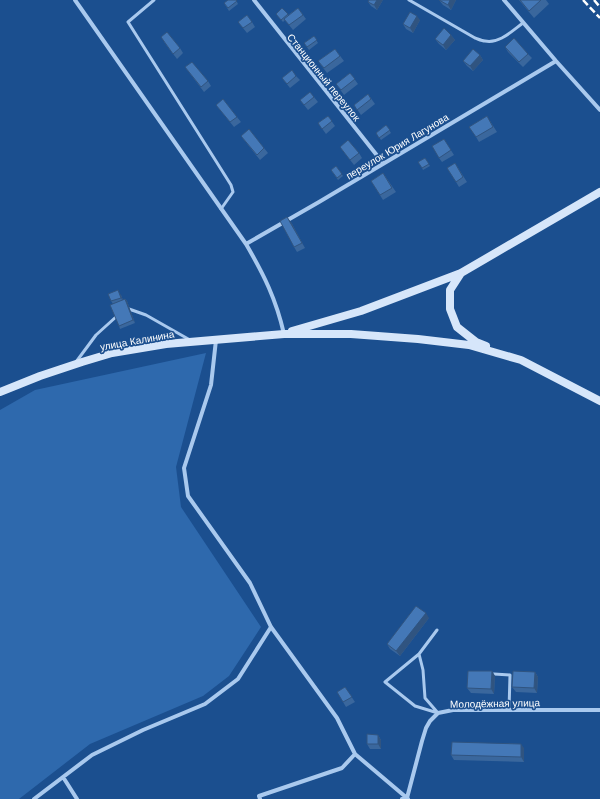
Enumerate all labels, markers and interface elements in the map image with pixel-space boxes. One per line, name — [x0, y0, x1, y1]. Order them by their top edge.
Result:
street label: Станционный переулок — [285, 32, 363, 124]
street label: переулок Юрия Лагунова — [344, 111, 451, 181]
street label: улица Калинина — [99, 328, 176, 352]
street label: Молодёжная улица — [450, 697, 540, 710]

